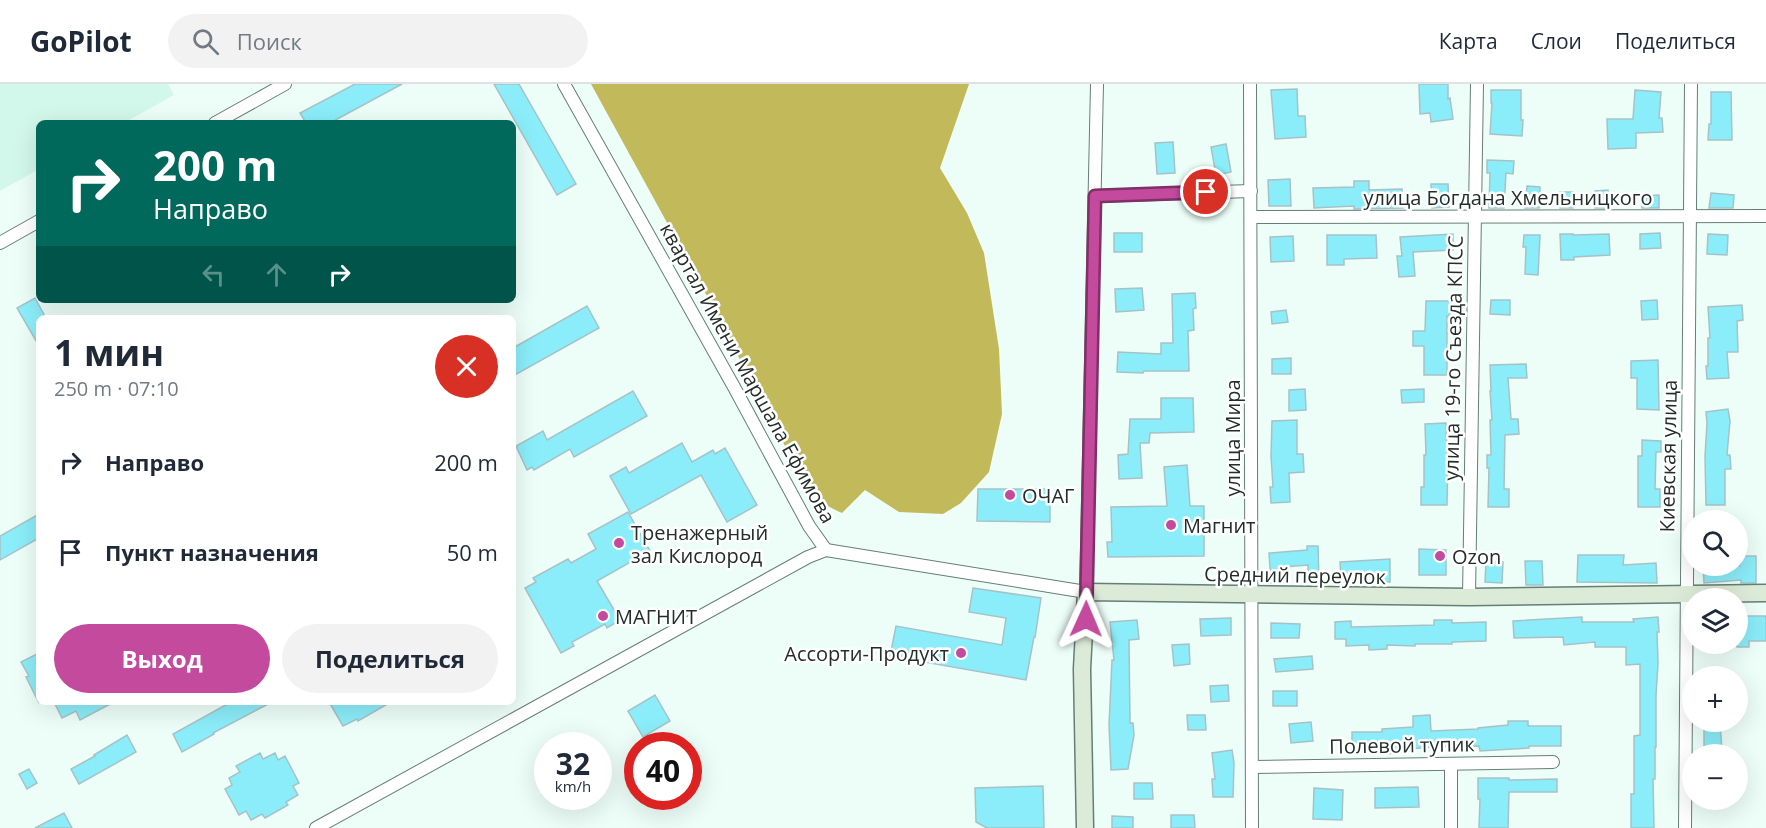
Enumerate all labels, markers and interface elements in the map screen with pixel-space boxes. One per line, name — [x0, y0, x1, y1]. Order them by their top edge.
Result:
search box — [168, 14, 588, 68]
text: GoPilot — [30, 22, 132, 60]
icon: search — [189, 25, 222, 58]
text: Поиск — [237, 26, 302, 56]
text: Карта — [1439, 27, 1498, 55]
text: Слои — [1531, 27, 1582, 55]
text: Поделиться — [1615, 27, 1736, 55]
text: 200 m — [153, 136, 277, 193]
icon: right — [54, 144, 132, 222]
pin — [1180, 166, 1231, 217]
icon: arrive — [1189, 175, 1222, 208]
street label: улица Богдана Хмельницкого — [1363, 184, 1653, 211]
text: Направо — [153, 190, 268, 227]
street label: квартал Имени Маршала Ефимова — [654, 218, 842, 528]
street label: улица 19-го Съезда КПСС — [1437, 235, 1469, 481]
icon: left — [197, 258, 230, 291]
icon: ahead — [260, 258, 293, 291]
icon: right — [323, 258, 356, 291]
text: 1 мин — [54, 328, 164, 377]
button: close — [435, 335, 498, 398]
text: 250 m · 07:10 — [54, 375, 179, 402]
street label: улица Мира — [1219, 379, 1246, 497]
street label: Киевская улица — [1653, 379, 1683, 533]
icon: right — [54, 446, 87, 479]
text: Направо — [105, 447, 204, 477]
text: 200 m — [434, 447, 498, 477]
place label: ОЧАГ — [1022, 482, 1074, 509]
marker: ОЧАГ — [1003, 488, 1017, 502]
map controls — [1682, 510, 1748, 810]
button: search — [1682, 510, 1748, 576]
place label: Магнит — [1183, 512, 1256, 539]
marker: Магнит — [1164, 518, 1178, 532]
place label: Тренажерный зал Кислород — [631, 519, 768, 569]
icon: arrive — [54, 536, 87, 569]
marker: Тренажерный зал Кислород — [612, 536, 626, 550]
text: Пункт назначения — [105, 537, 319, 567]
text: 50 m — [447, 537, 498, 567]
place label: Ozon — [1452, 543, 1501, 570]
marker: Ozon — [1433, 549, 1447, 563]
street label: Средний переулок — [1204, 560, 1387, 590]
position arrow — [1054, 587, 1118, 651]
button: layers — [1682, 588, 1748, 654]
place label: МАГНИТ — [615, 603, 697, 630]
marker: МАГНИТ — [596, 609, 610, 623]
button: Выход — [54, 624, 270, 693]
button: Поделиться — [282, 624, 498, 693]
place label: Ассорти-Продукт — [784, 640, 949, 667]
marker: Ассорти-Продукт — [954, 646, 968, 660]
button: + — [1682, 666, 1748, 732]
street label: Полевой тупик — [1329, 730, 1476, 760]
speed limit sign: 40 — [624, 732, 702, 810]
text: 32 — [556, 743, 590, 784]
button: − — [1682, 744, 1748, 810]
text: km/h — [555, 776, 591, 796]

